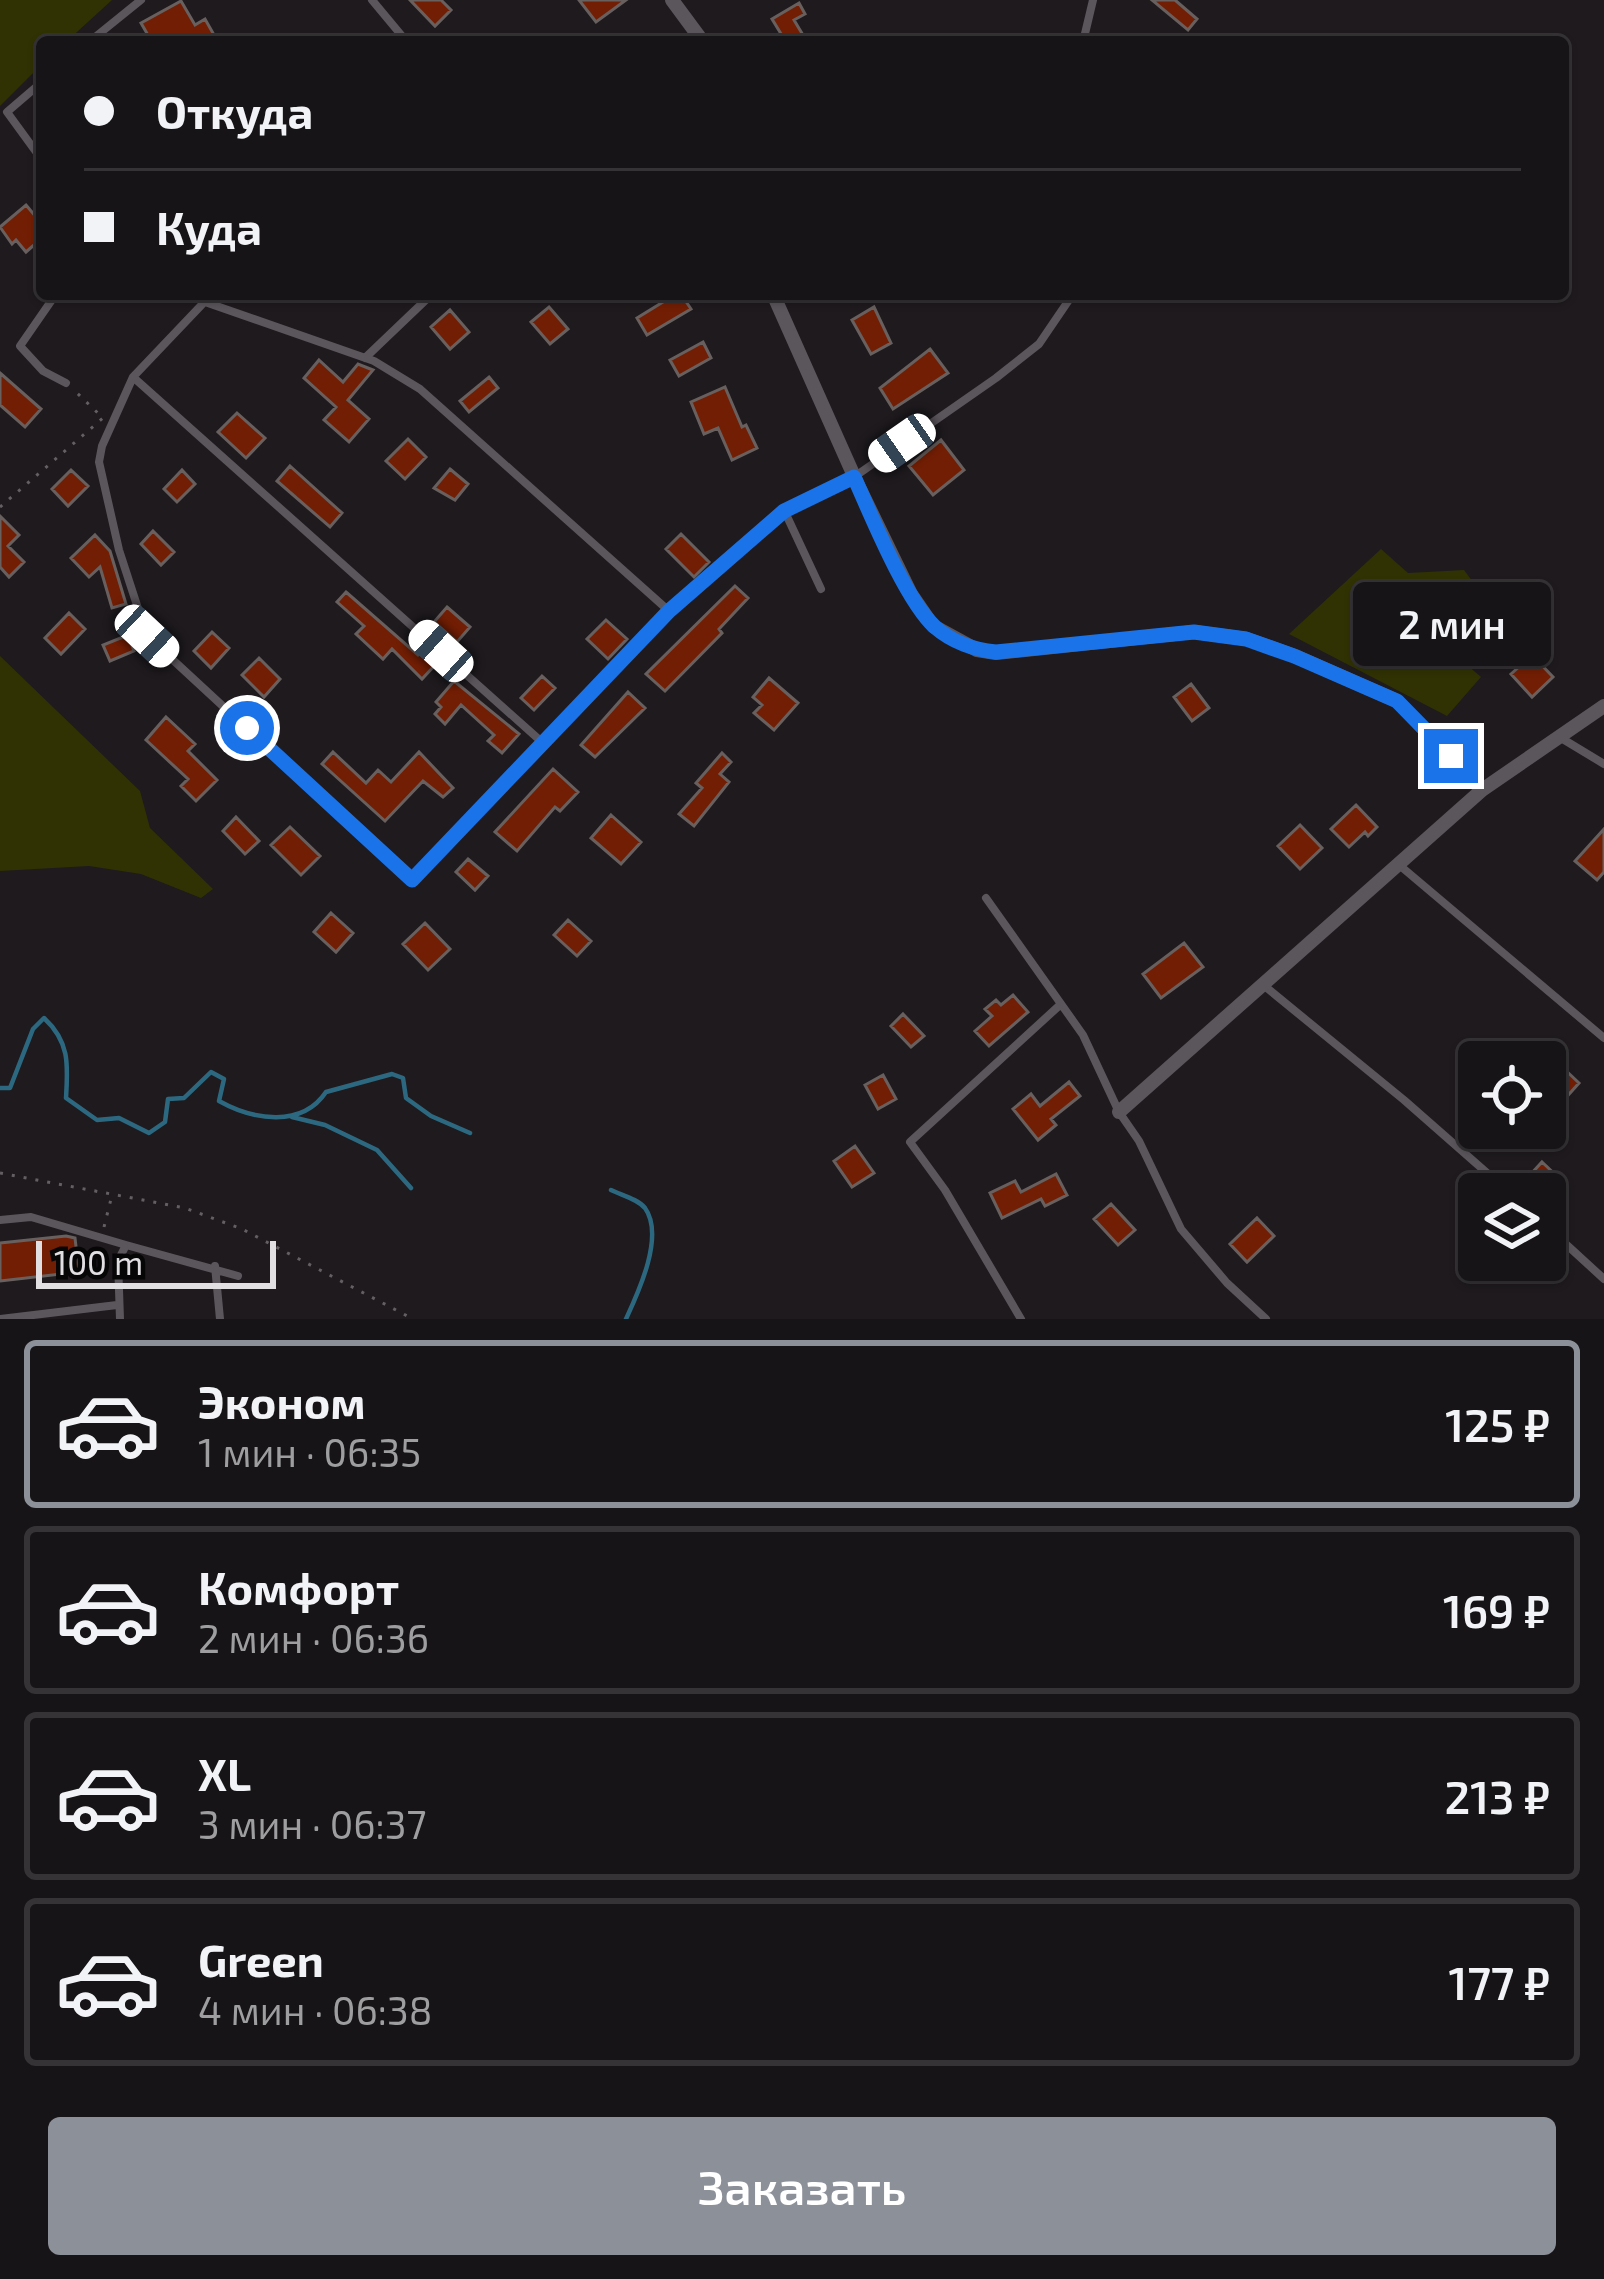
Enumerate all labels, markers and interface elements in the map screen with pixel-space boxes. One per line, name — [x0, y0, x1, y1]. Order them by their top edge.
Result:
text: Откуда — [156, 84, 313, 138]
text: Куда — [156, 200, 262, 254]
car — [862, 408, 942, 478]
callout: 2 мин — [1352, 582, 1550, 666]
car — [108, 598, 186, 674]
text: 2 мин — [1398, 600, 1506, 647]
car — [402, 614, 480, 688]
route start — [220, 701, 274, 755]
route end — [1424, 729, 1478, 783]
map controls — [1458, 1041, 1566, 1281]
button: locate — [1458, 1041, 1566, 1149]
button: layers — [1458, 1173, 1566, 1281]
scale bar — [36, 1235, 276, 1288]
text: 100 m — [54, 1242, 143, 1282]
icon: car — [54, 1370, 162, 1478]
text: Эконом — [198, 1374, 366, 1428]
text: 125 ₽ — [1445, 1397, 1550, 1451]
text: 1 мин · 06:35 — [198, 1428, 421, 1475]
icon: car — [54, 1556, 162, 1664]
text: Комфорт — [198, 1560, 399, 1614]
text: 169 ₽ — [1443, 1583, 1550, 1637]
text: 2 мин · 06:36 — [198, 1614, 429, 1661]
icon: car — [54, 1742, 162, 1850]
text: XL — [198, 1746, 251, 1800]
text: 213 ₽ — [1444, 1769, 1550, 1823]
text: 3 мин · 06:37 — [198, 1800, 426, 1847]
icon: car — [54, 1928, 162, 2036]
text: Green — [198, 1932, 324, 1986]
text: 177 ₽ — [1449, 1955, 1550, 2009]
text: 4 мин · 06:38 — [198, 1986, 432, 2033]
button: Заказать — [48, 2117, 1556, 2255]

